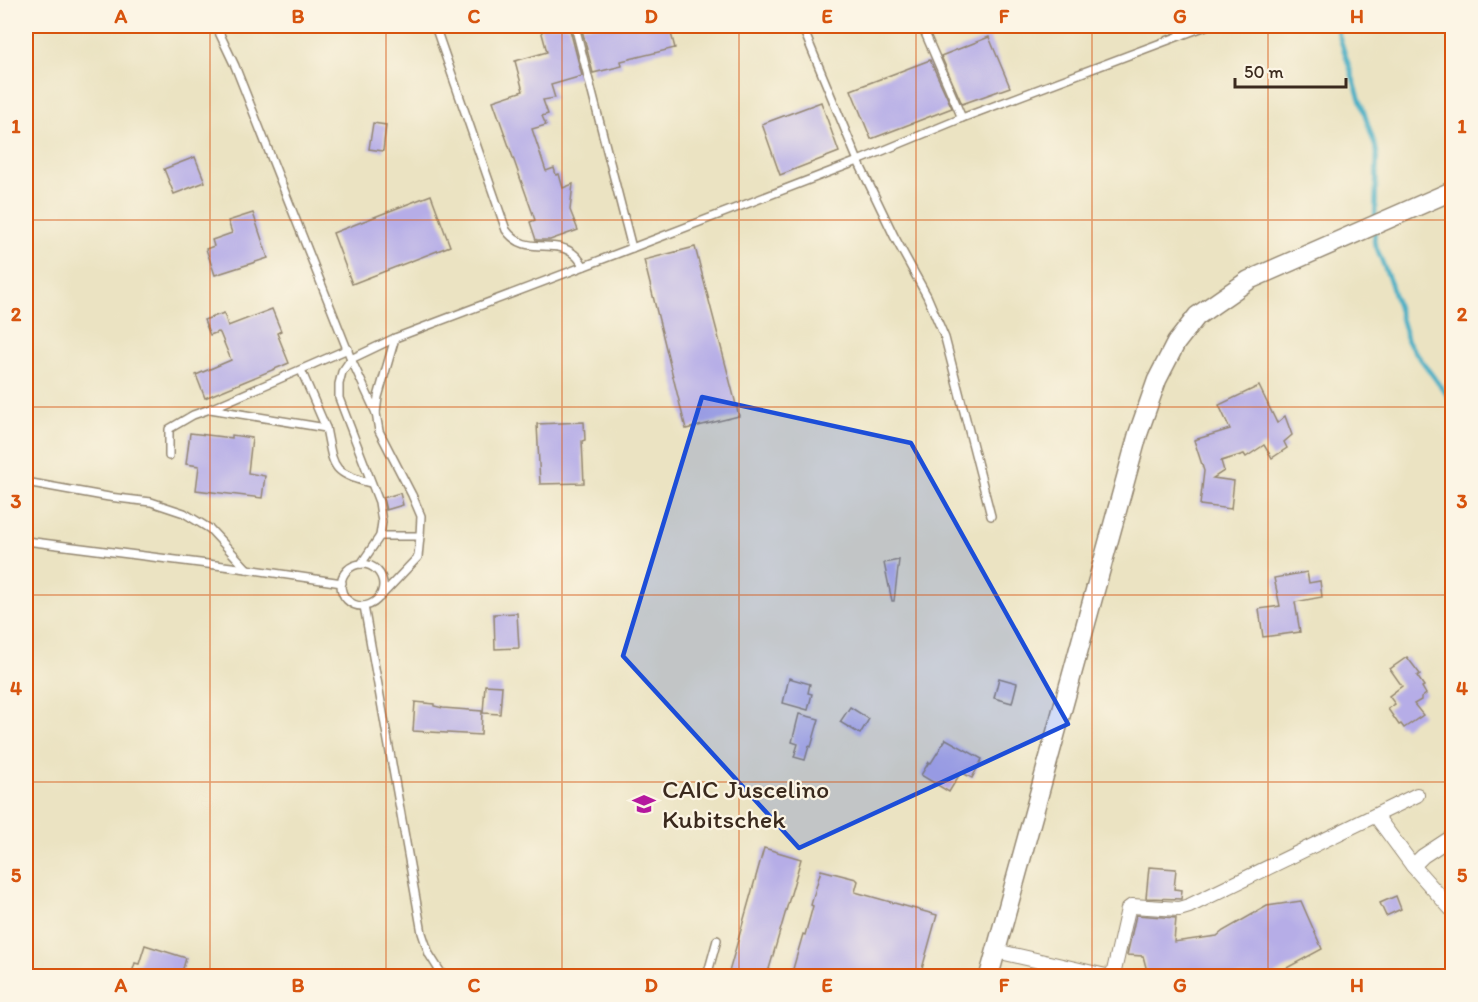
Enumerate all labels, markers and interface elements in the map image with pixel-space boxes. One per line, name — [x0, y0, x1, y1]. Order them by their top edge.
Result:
text: A — [114, 4, 128, 28]
text: B — [292, 4, 305, 28]
text: C — [468, 4, 481, 28]
text: D — [644, 4, 658, 28]
text: E — [821, 4, 833, 28]
text: F — [999, 4, 1010, 28]
text: G — [1173, 4, 1187, 28]
text: H — [1350, 4, 1364, 28]
scale bar — [1235, 51, 1346, 89]
text: 50 m — [1244, 61, 1284, 83]
text: 1 — [11, 114, 21, 138]
text: 1 — [1457, 114, 1467, 138]
text: 2 — [11, 302, 22, 326]
text: 2 — [1457, 302, 1468, 326]
text: 3 — [11, 489, 22, 513]
text: 3 — [1457, 489, 1468, 513]
text: 4 — [10, 676, 22, 700]
text: 4 — [1456, 676, 1468, 700]
place label: CAIC Juscelino Kubitschek — [662, 773, 829, 835]
school or university icon: CAIC Juscelino Kubitschek — [631, 791, 657, 817]
text: 5 — [11, 863, 22, 887]
text: 5 — [1457, 863, 1468, 887]
text: A — [114, 973, 128, 997]
text: B — [292, 973, 305, 997]
text: C — [468, 973, 481, 997]
text: D — [644, 973, 658, 997]
text: E — [821, 973, 833, 997]
text: F — [999, 973, 1010, 997]
text: G — [1173, 973, 1187, 997]
text: H — [1350, 973, 1364, 997]

